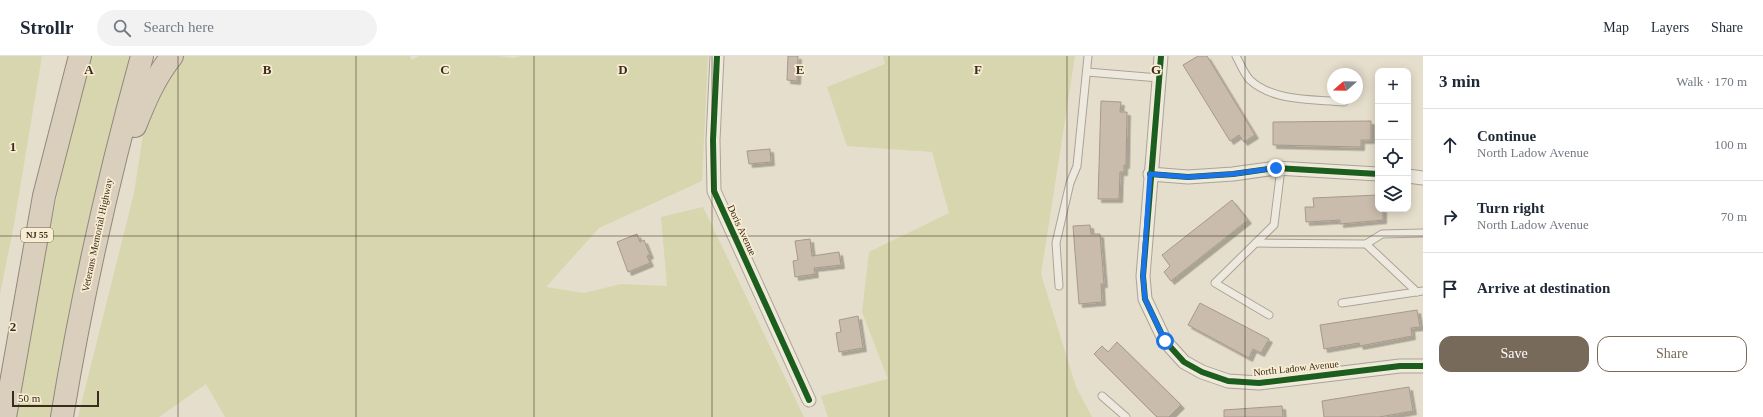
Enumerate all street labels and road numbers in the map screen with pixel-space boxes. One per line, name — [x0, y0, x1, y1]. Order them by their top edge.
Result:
street label: Veterans Memorial Highway — [80, 177, 114, 293]
street label: Doris Avenue — [725, 203, 759, 258]
road number: NJ 55 — [21, 228, 53, 242]
street label: North Ladow Avenue — [1253, 358, 1340, 378]

